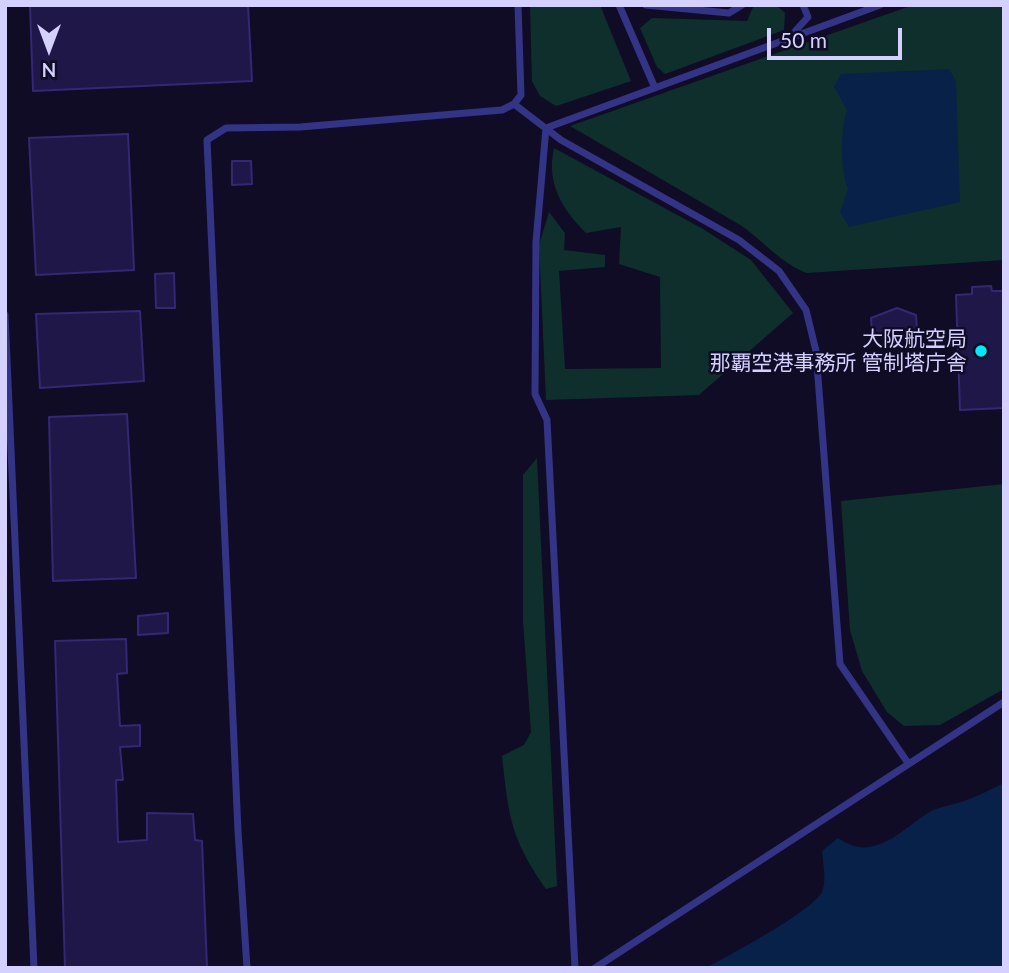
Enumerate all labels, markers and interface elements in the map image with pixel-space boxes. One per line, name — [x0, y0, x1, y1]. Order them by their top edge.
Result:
north arrow — [14, 14, 84, 84]
scale bar — [771, 14, 906, 58]
text: 50 m — [780, 27, 827, 52]
text: N — [42, 59, 56, 82]
place label: 大阪航空局 那覇空港事務所 管制塔庁舎 — [710, 326, 967, 376]
marker: 大阪航空局 那覇空港事務所 管制塔庁舎 — [973, 343, 989, 359]

